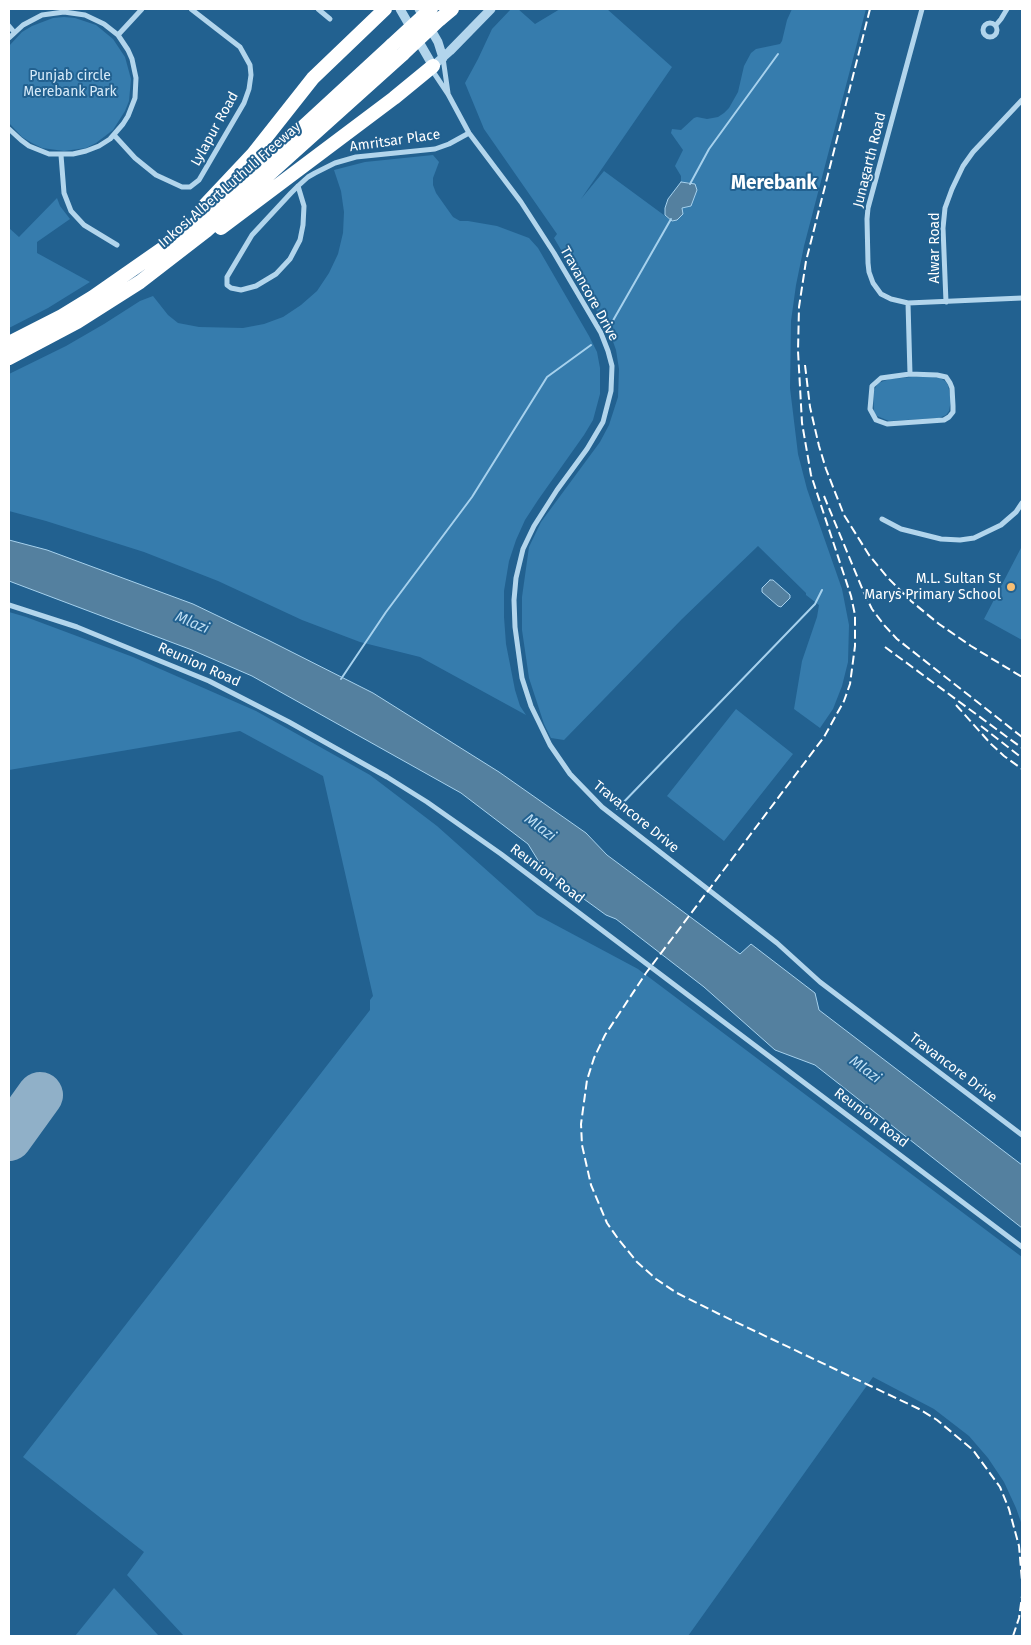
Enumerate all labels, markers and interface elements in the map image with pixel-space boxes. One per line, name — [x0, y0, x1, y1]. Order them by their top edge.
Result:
park label: Punjab circle Merebank Park — [23, 68, 117, 100]
street label: Lylapur Road — [188, 89, 242, 169]
street label: Junagarth Road — [850, 111, 890, 209]
street label: Inkosi Albert Luthuli Freeway — [155, 119, 305, 251]
street label: Amritsar Place — [349, 126, 441, 156]
district label: Merebank — [731, 173, 817, 195]
street label: Alwar Road — [927, 212, 943, 284]
street label: Travancore Drive — [556, 244, 622, 344]
place label: M.L. Sultan St Marys Primary School — [864, 571, 1001, 604]
marker: M.L. Sultan St Marys Primary School — [1005, 581, 1017, 593]
water label: Mlazi — [172, 608, 212, 638]
street label: Reunion Road — [155, 639, 243, 691]
street label: Travancore Drive — [590, 777, 682, 857]
water label: Mlazi — [521, 810, 559, 846]
street label: Reunion Road — [507, 841, 587, 907]
street label: Travancore Drive — [906, 1030, 1000, 1106]
water label: Mlazi — [846, 1052, 884, 1088]
street label: Reunion Road — [831, 1085, 911, 1151]

